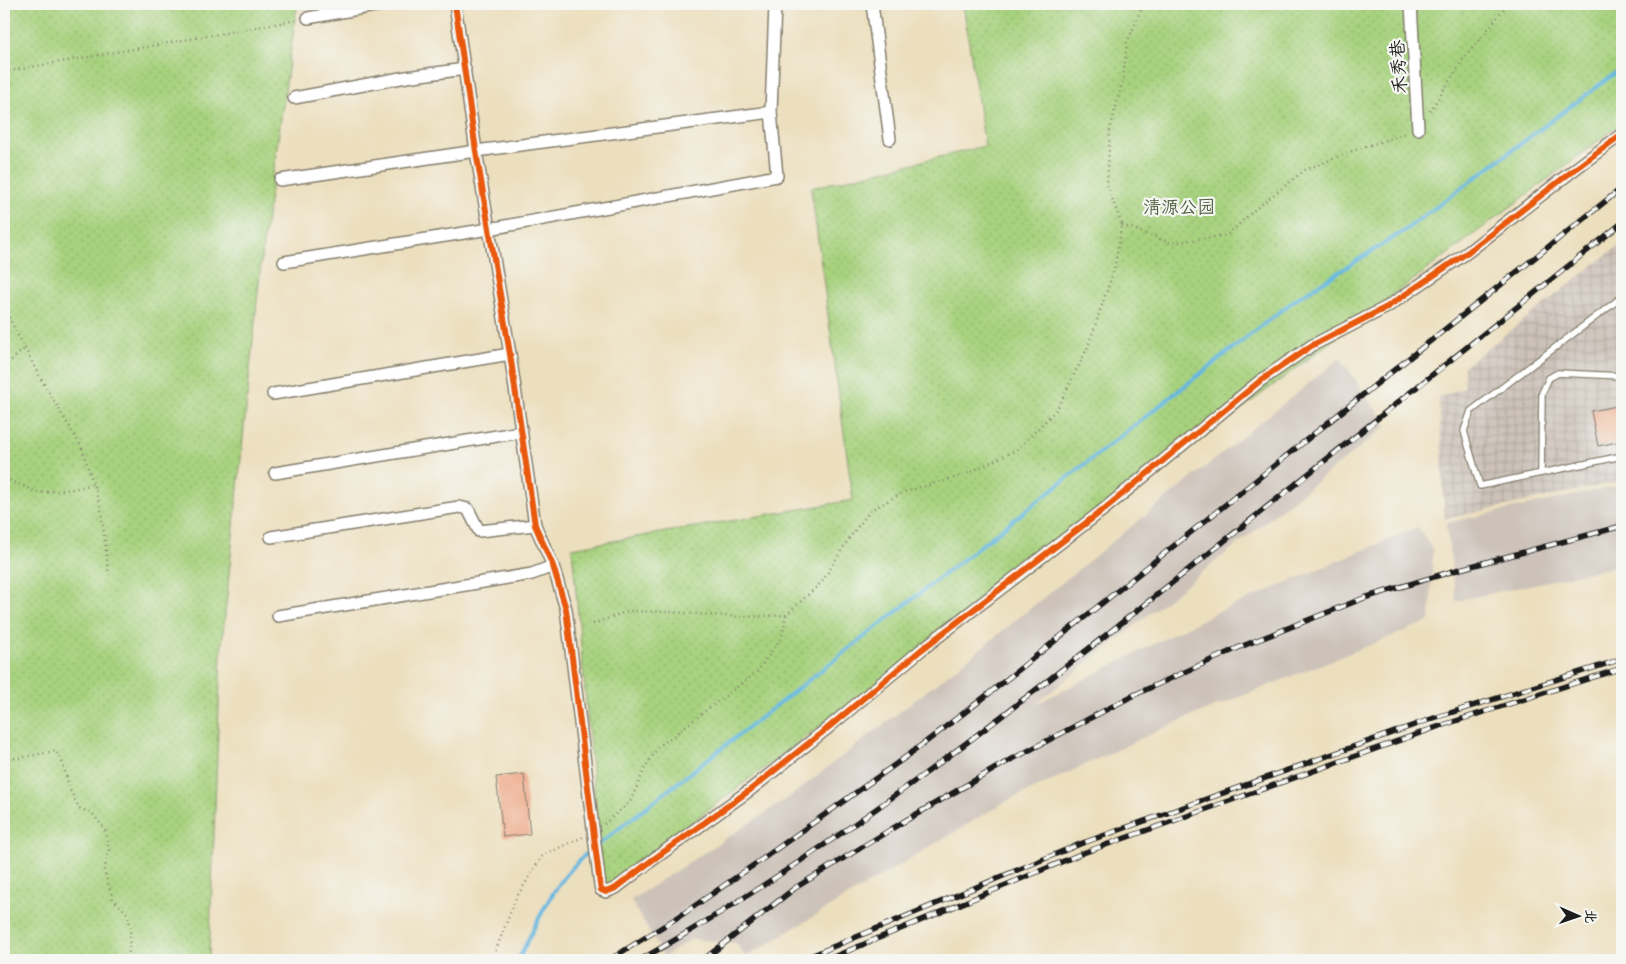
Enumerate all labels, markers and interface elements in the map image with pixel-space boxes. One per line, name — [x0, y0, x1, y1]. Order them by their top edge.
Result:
street label: 禾秀巷 — [1382, 39, 1412, 95]
park label: 清源公园 — [1143, 192, 1215, 219]
north arrow — [1554, 892, 1604, 942]
text: 北 — [1581, 909, 1602, 924]

